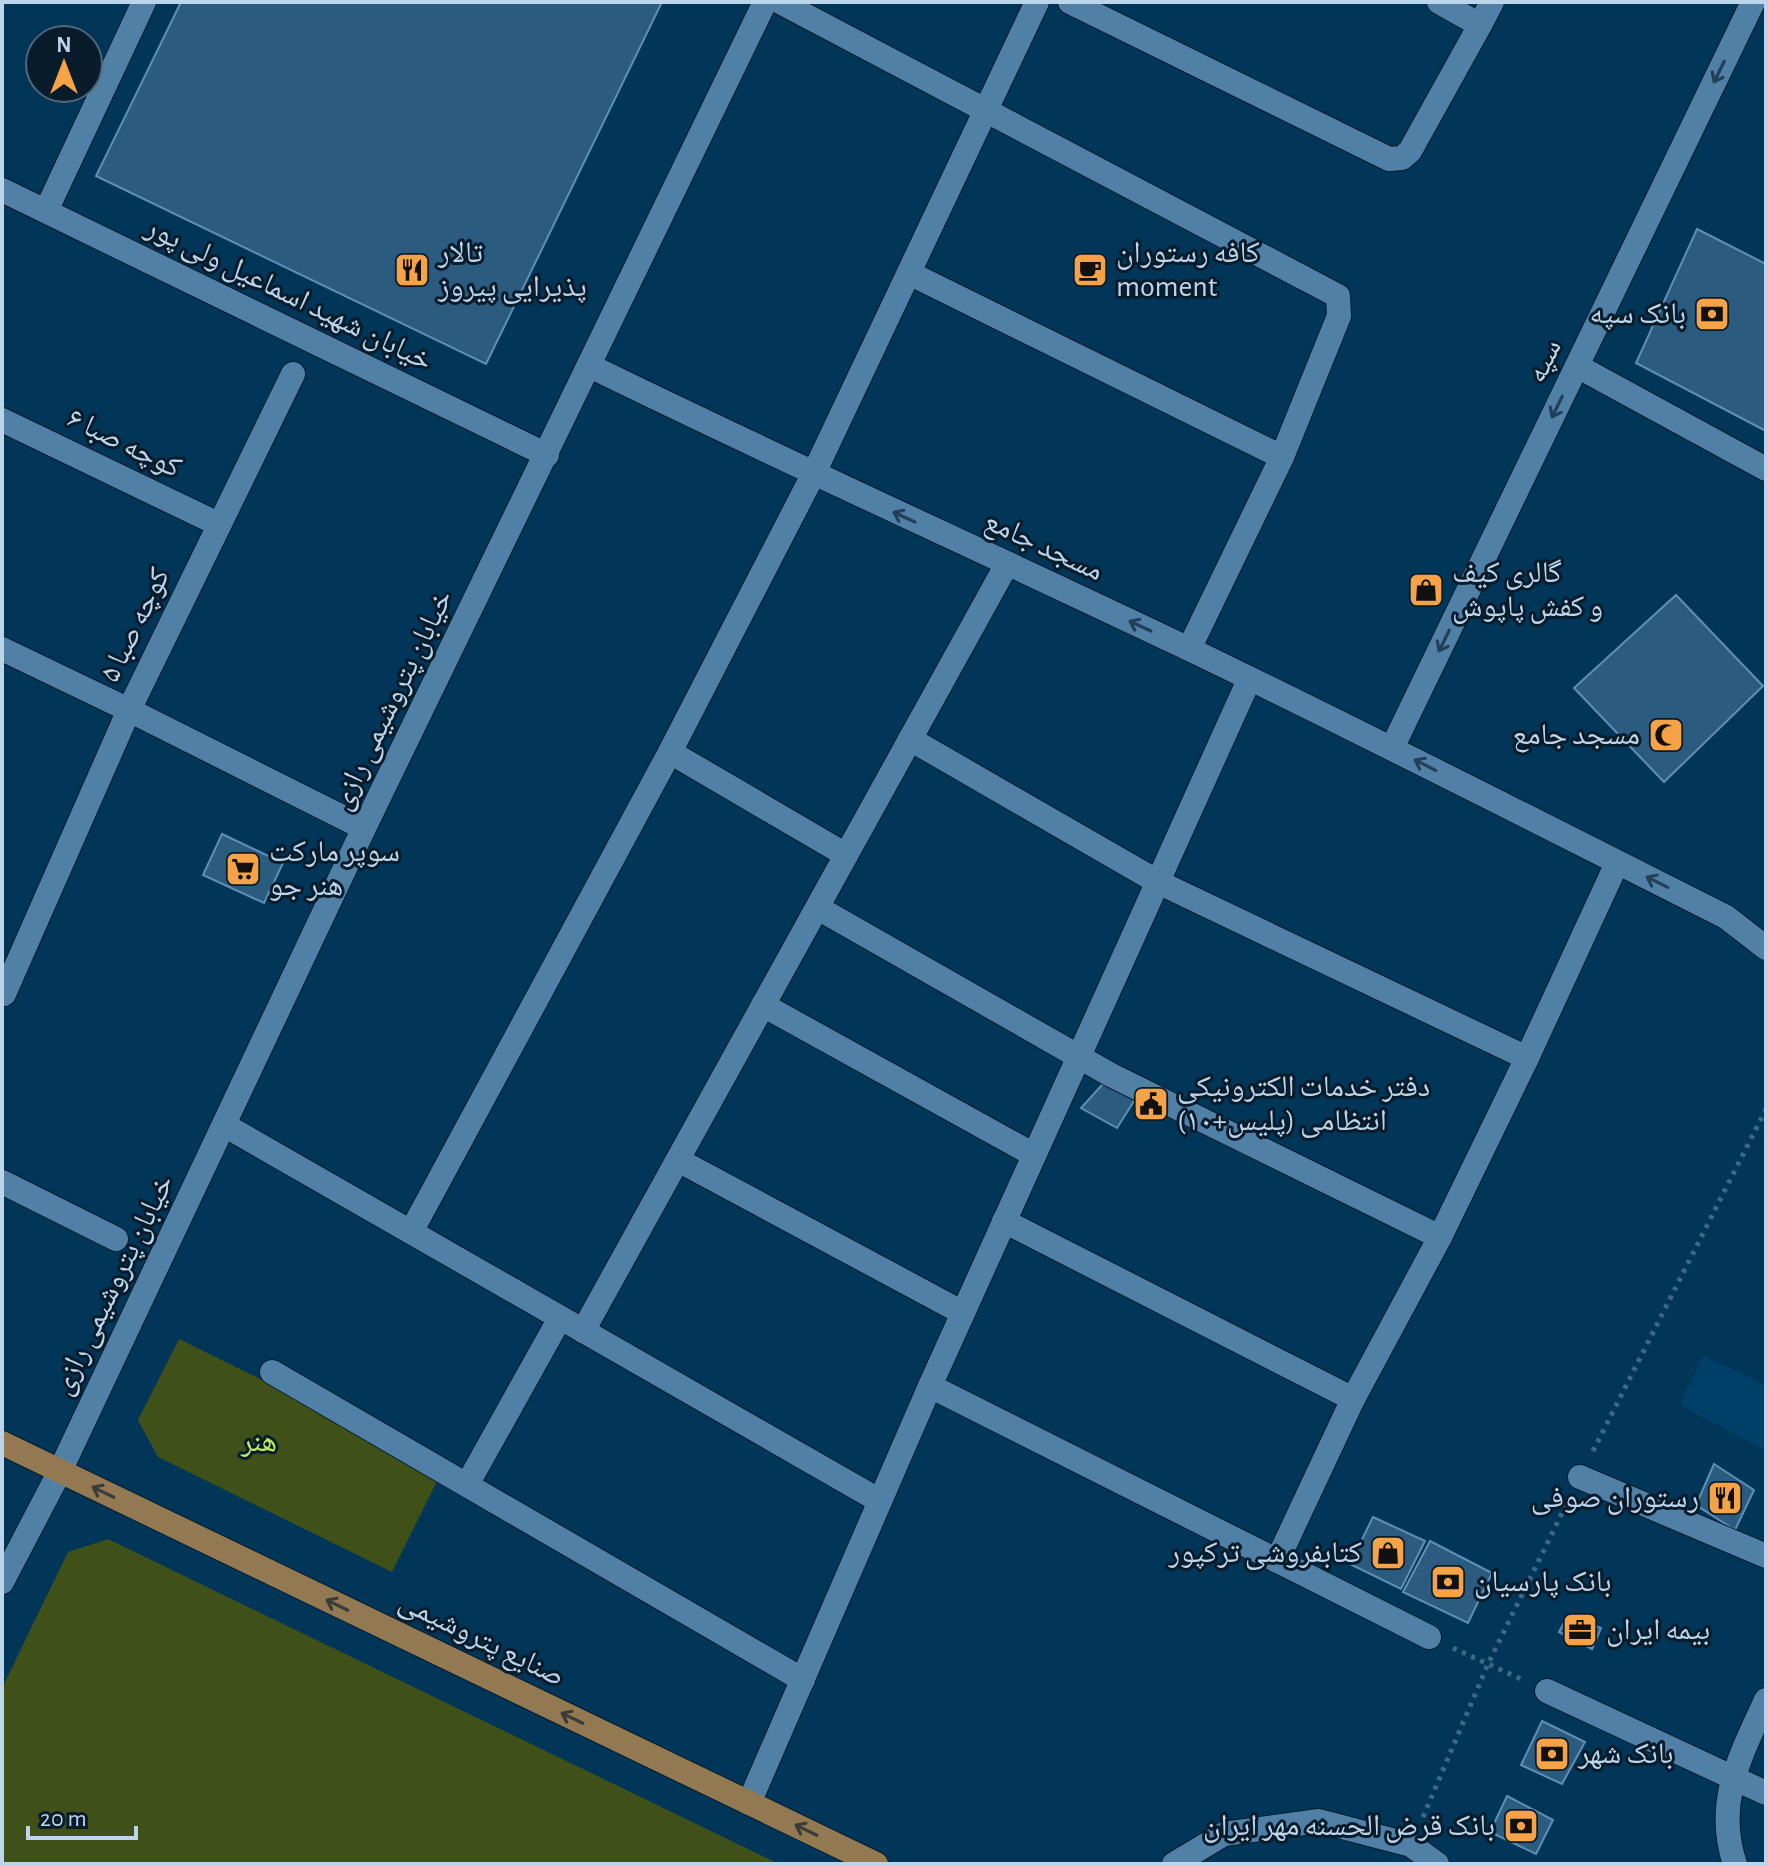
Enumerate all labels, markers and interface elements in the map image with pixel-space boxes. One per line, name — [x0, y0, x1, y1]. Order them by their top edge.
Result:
north arrow — [24, 24, 104, 104]
text: N — [56, 34, 72, 56]
one-way arrow — [1711, 60, 1726, 84]
street label: خیابان شهید اسماعیل ولی پور — [139, 211, 437, 378]
place label: تالار پذیرایی پیروز — [437, 238, 587, 304]
place label: کافه رستوران moment — [1116, 238, 1260, 302]
restaurant icon: تالار پذیرایی پیروز — [393, 251, 431, 289]
cafe icon: کافه رستوران moment — [1071, 251, 1109, 289]
bank icon: بانک سپه — [1693, 295, 1731, 333]
place label: بانک سپه — [1590, 299, 1686, 331]
street label: سپه — [1521, 335, 1569, 388]
one-way arrow — [1549, 395, 1564, 419]
street label: کوچه صبا ۶ — [62, 403, 186, 485]
street label: مسجد جامع — [979, 505, 1108, 589]
one-way arrow — [893, 509, 917, 524]
place label: گالری کیف و کفش پاپوش — [1452, 558, 1603, 624]
street label: کوچه صبا ۵ — [95, 563, 177, 687]
shop icon: گالری کیف و کفش پاپوش — [1407, 571, 1445, 609]
street label: خیابان پتروشیمی رازی — [326, 585, 460, 816]
one-way arrow — [1129, 618, 1153, 633]
one-way arrow — [1436, 629, 1451, 653]
mosque icon: مسجد جامع — [1647, 716, 1685, 754]
place label: مسجد جامع — [1513, 720, 1640, 753]
one-way arrow — [1413, 756, 1437, 772]
place label: سوپر مارکت هنر جو — [269, 837, 400, 901]
supermarket icon: سوپر مارکت هنر جو — [224, 850, 262, 888]
one-way arrow — [1645, 874, 1669, 890]
place label: دفتر خدمات الکترونیکی انتظامی (پلیس+۱۰) — [1177, 1072, 1430, 1138]
public building icon: دفتر خدمات الکترونیکی انتظامی (پلیس+۱۰) — [1132, 1085, 1170, 1123]
street label: خیابان پتروشیمی رازی — [47, 1170, 181, 1401]
park label: هنر — [240, 1427, 277, 1457]
restaurant icon: رستوران صوفی — [1706, 1479, 1744, 1517]
place label: رستوران صوفی — [1531, 1483, 1699, 1515]
one-way arrow — [92, 1484, 116, 1499]
shop icon: کتابفروشی ترکپور — [1369, 1534, 1407, 1572]
place label: کتابفروشی ترکپور — [1168, 1538, 1362, 1570]
bank icon: بانک پارسیان — [1429, 1563, 1467, 1601]
place label: بانک پارسیان — [1474, 1567, 1612, 1599]
street label: صنایع پتروشیمی — [393, 1586, 570, 1695]
one-way arrow — [326, 1597, 350, 1612]
office icon: بیمه ایران — [1561, 1611, 1599, 1649]
place label: بیمه ایران — [1606, 1615, 1710, 1647]
one-way arrow — [560, 1709, 584, 1725]
bank icon: بانک شهر — [1533, 1735, 1571, 1773]
place label: بانک شهر — [1577, 1739, 1674, 1770]
scale bar — [28, 1790, 136, 1840]
text: 20 m — [40, 1807, 87, 1831]
bank icon: بانک قرض الحسنه مهر ایران — [1502, 1807, 1540, 1845]
place label: بانک قرض الحسنه مهر ایران — [1203, 1811, 1495, 1843]
one-way arrow — [794, 1822, 818, 1837]

